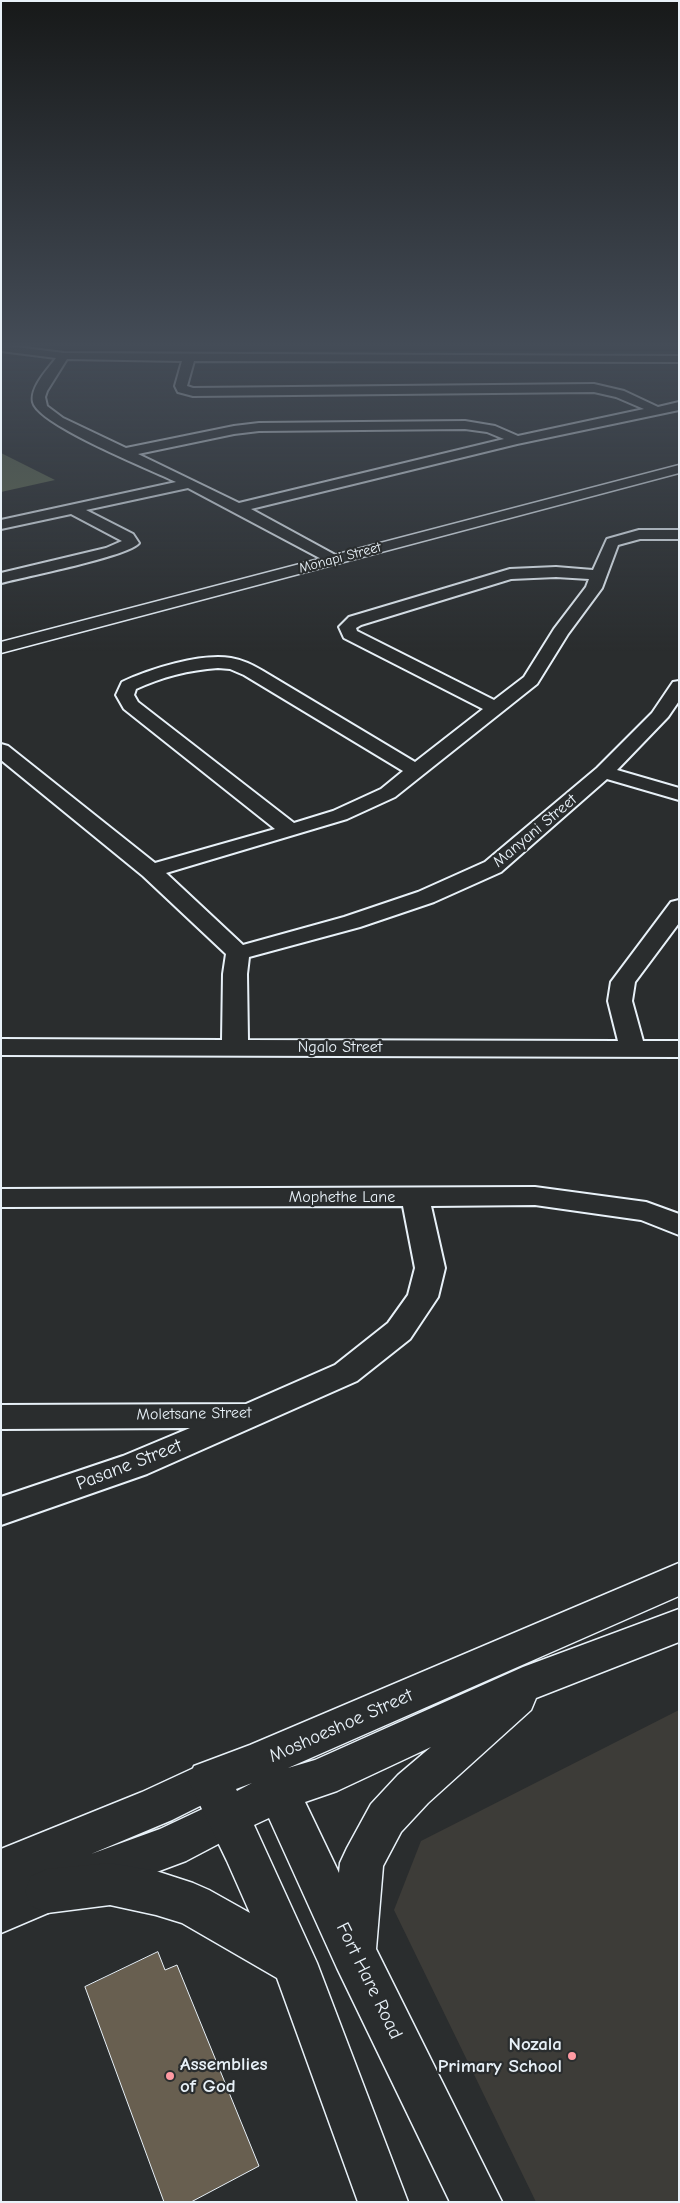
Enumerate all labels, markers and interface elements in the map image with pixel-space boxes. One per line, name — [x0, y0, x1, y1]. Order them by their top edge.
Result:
street label: Monapi Street — [297, 539, 383, 577]
street label: Manyani Street — [489, 790, 581, 872]
street label: Ngalo Street — [298, 1037, 382, 1057]
street label: Mophethe Lane — [289, 1187, 395, 1207]
street label: Moletsane Street — [136, 1403, 252, 1425]
street label: Pasane Street — [73, 1434, 185, 1496]
street label: Moshoeshoe Street — [266, 1684, 416, 1768]
street label: Fort Hare Road — [331, 1919, 407, 2043]
place label: Nozala Primary School — [438, 2034, 562, 2078]
marker: Nozala Primary School — [566, 2050, 578, 2062]
place label: Assemblies of God — [180, 2054, 268, 2098]
marker: Assemblies of God — [164, 2070, 176, 2082]

